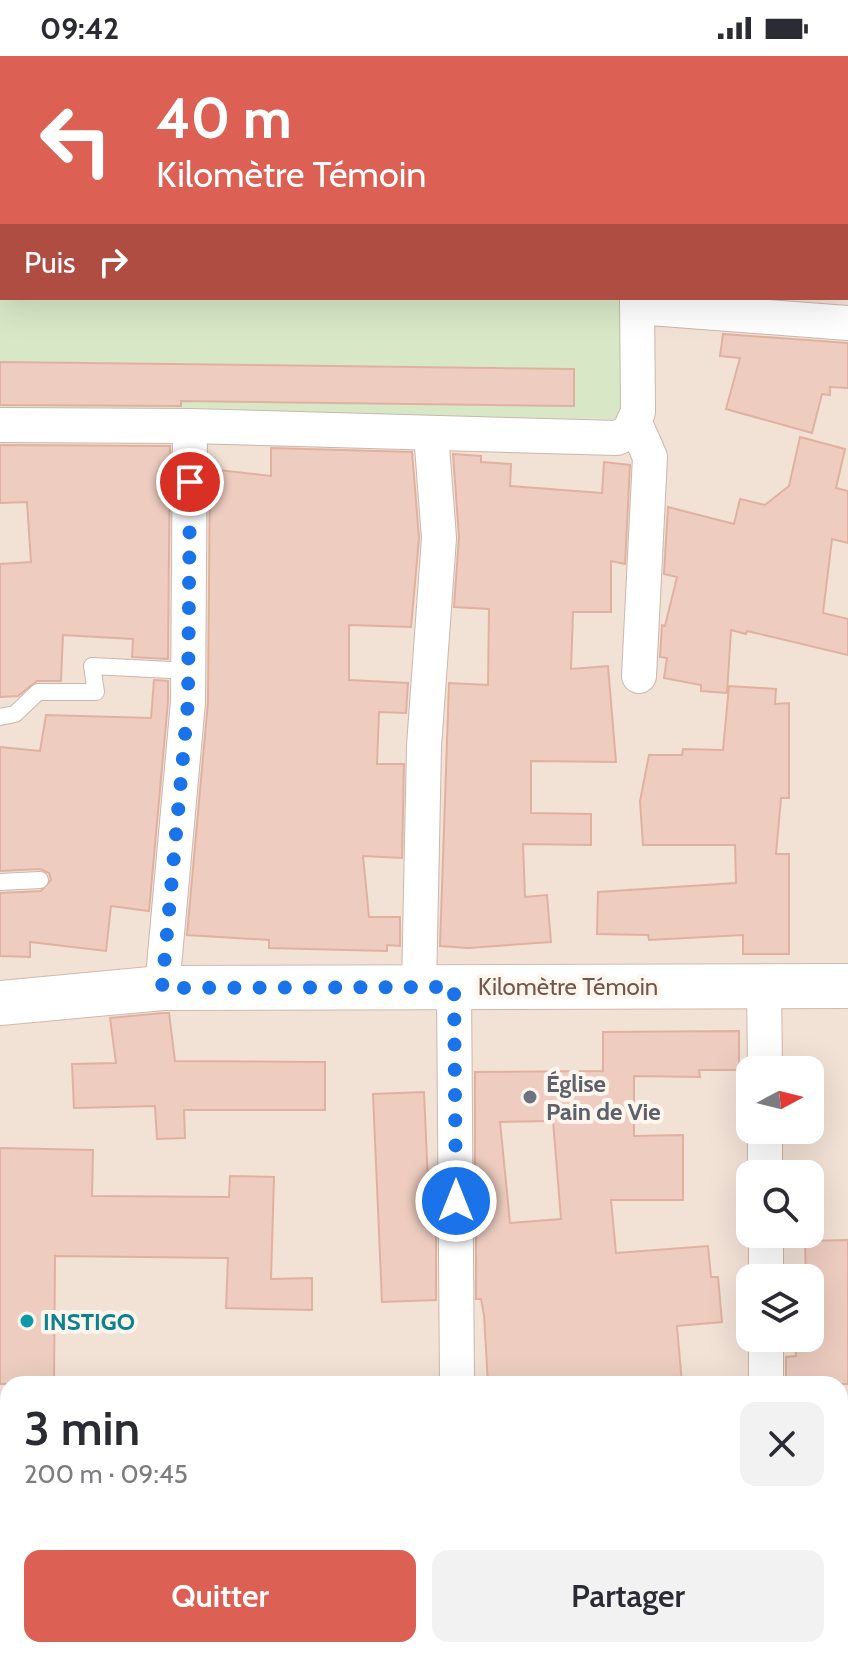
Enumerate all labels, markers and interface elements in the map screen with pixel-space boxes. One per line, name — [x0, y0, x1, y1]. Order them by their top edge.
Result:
text: 09:42 — [40, 10, 119, 47]
text: 40 m — [156, 84, 292, 152]
icon: left — [24, 88, 128, 192]
text: Kilomètre Témoin — [156, 152, 426, 196]
icon: right — [91, 240, 135, 284]
text: Puis — [24, 244, 75, 281]
pin — [156, 448, 224, 516]
icon: arrive — [168, 460, 212, 504]
street label: Kilomètre Témoin — [478, 972, 658, 1001]
north arrow — [736, 1056, 824, 1144]
map controls — [736, 1056, 824, 1352]
place label: Église Pain de Vie — [546, 1069, 661, 1126]
marker: Église Pain de Vie — [521, 1088, 539, 1106]
position arrow — [414, 1159, 498, 1243]
button: search — [736, 1160, 824, 1248]
button: layers — [736, 1264, 824, 1352]
place label: INSTIGO — [43, 1307, 135, 1336]
marker: INSTIGO — [18, 1312, 36, 1330]
text: 3 min — [24, 1399, 140, 1457]
button: close — [740, 1402, 824, 1486]
text: 200 m · 09:45 — [24, 1458, 188, 1490]
button: Quitter — [24, 1550, 416, 1642]
button: Partager — [432, 1550, 824, 1642]

